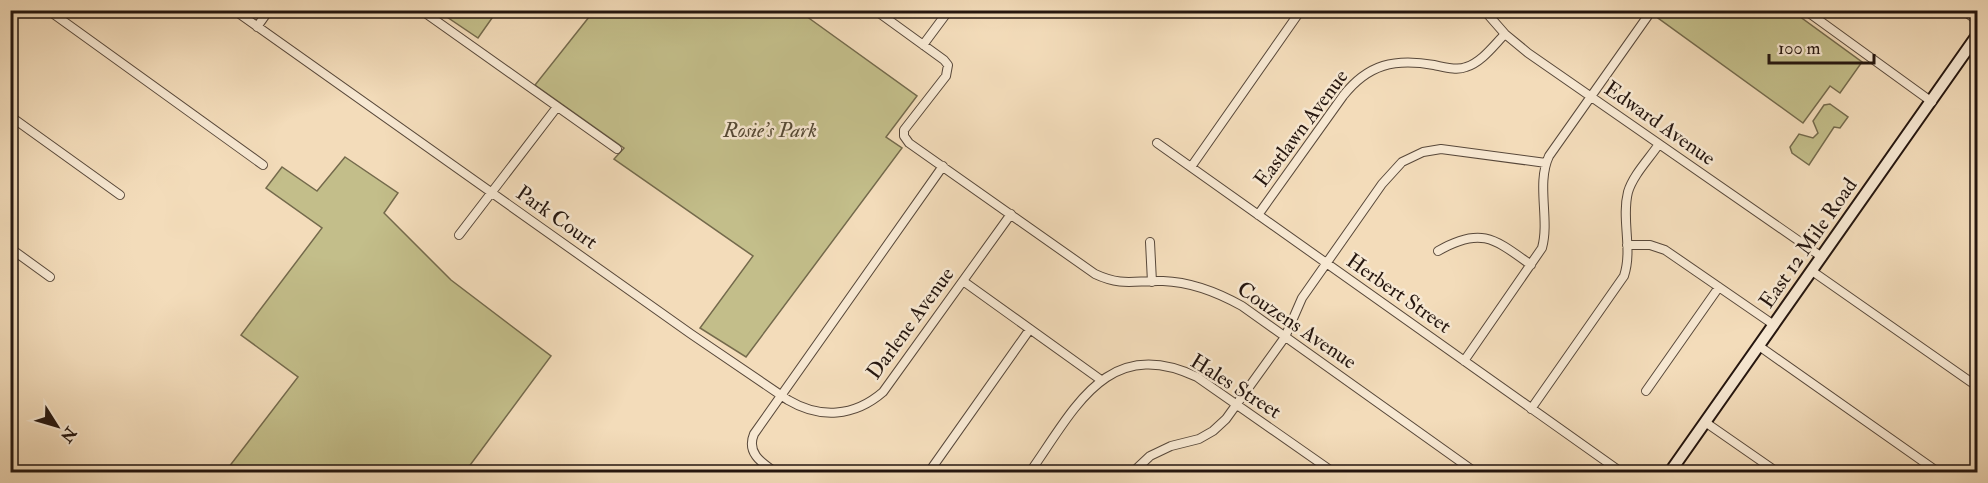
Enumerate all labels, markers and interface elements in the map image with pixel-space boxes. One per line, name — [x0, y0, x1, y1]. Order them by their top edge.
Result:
scale bar — [1769, 27, 1874, 65]
text: 100 m — [1778, 37, 1821, 60]
street label: Eastlawn Avenue — [1248, 64, 1355, 193]
street label: Edward Avenue — [1599, 75, 1721, 172]
park label: Rosie's Park — [722, 117, 817, 144]
street label: East 12 Mile Road — [1753, 172, 1864, 314]
street label: Park Court — [511, 179, 603, 255]
street label: Herbert Street — [1341, 247, 1457, 340]
street label: Darlene Avenue — [861, 262, 960, 385]
street label: Couzens Avenue — [1232, 275, 1362, 375]
street label: Hales Street — [1185, 348, 1286, 425]
north arrow — [27, 396, 87, 456]
text: N — [55, 422, 81, 447]

